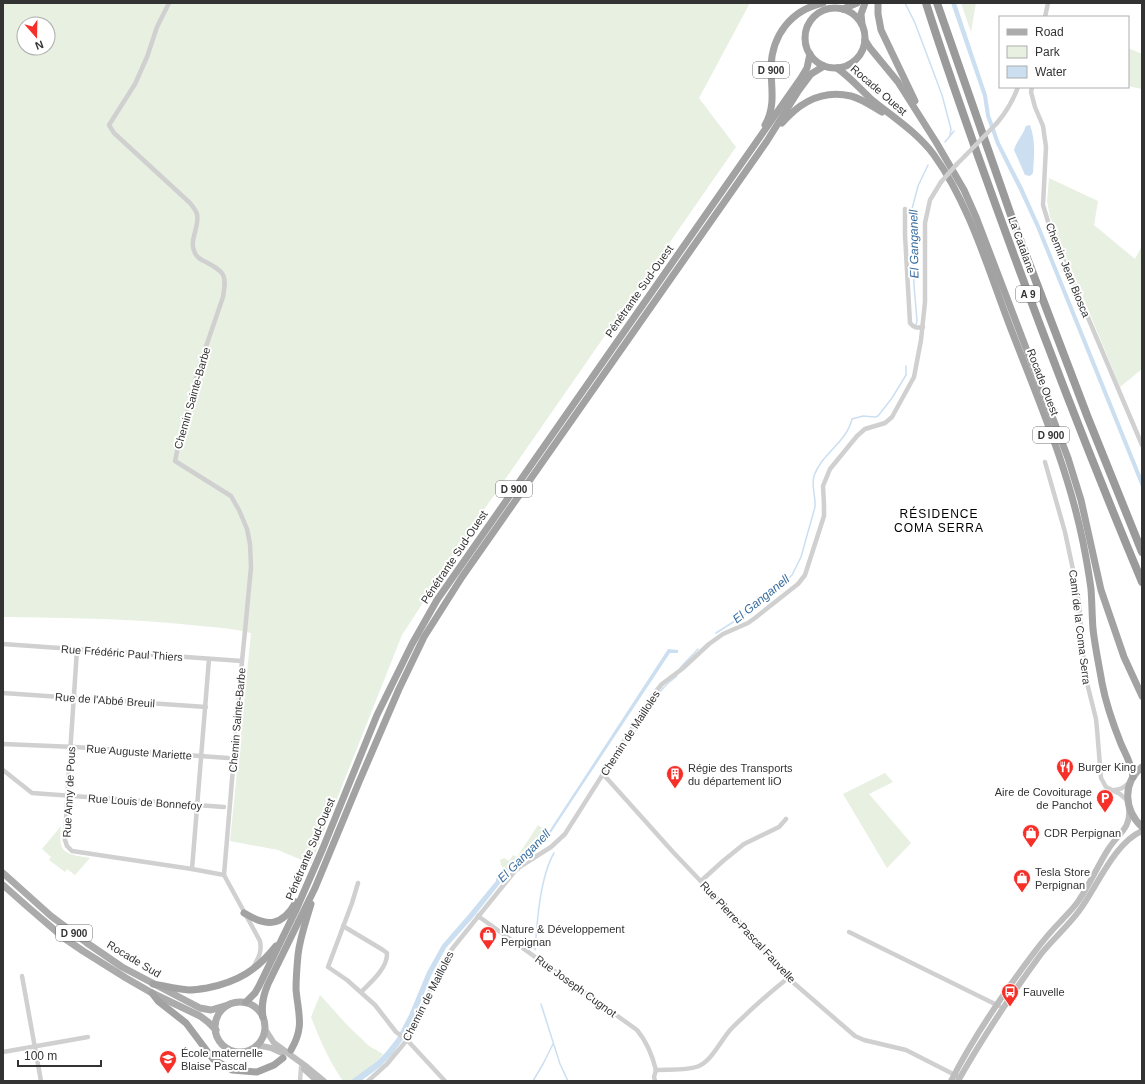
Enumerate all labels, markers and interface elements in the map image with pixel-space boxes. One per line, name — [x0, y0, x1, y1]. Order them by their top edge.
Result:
north arrow — [16, 16, 56, 56]
legend — [999, 16, 1129, 88]
text: Road — [1035, 25, 1064, 39]
text: N — [34, 38, 45, 52]
text: Park — [1035, 45, 1061, 59]
road number: D 900 — [753, 62, 789, 78]
street label: Rocade Ouest — [849, 62, 909, 118]
text: Water — [1035, 65, 1067, 79]
water label: El Ganganell — [906, 209, 922, 278]
street label: La Catalane — [1006, 215, 1038, 275]
street label: Chemin Jean Biosca — [1044, 221, 1093, 320]
street label: Pénétrante Sud-Ouest — [603, 243, 675, 339]
road number: A 9 — [1016, 286, 1040, 302]
street label: Chemin Sainte-Barbe — [172, 346, 212, 450]
street label: Rocade Ouest — [1025, 347, 1061, 417]
road number: D 900 — [1033, 427, 1069, 443]
road number: D 900 — [496, 481, 532, 497]
district label: RÉSIDENCE COMA SERRA — [894, 506, 984, 535]
street label: Pénétrante Sud-Ouest — [418, 508, 490, 606]
street label: Camí de la Coma Serra — [1067, 569, 1093, 686]
water label: El Ganganell — [730, 572, 792, 626]
street label: Rue Frédéric Paul Thiers — [61, 643, 184, 663]
street label: Chemin Sainte-Barbe — [226, 667, 248, 773]
street label: Chemin de Mailloles — [598, 688, 662, 778]
street label: Rue de l'Abbé Breuil — [55, 691, 155, 709]
street label: Rue Auguste Mariette — [86, 742, 192, 762]
street label: Rue Anny de Pous — [61, 746, 77, 838]
restaurant icon: Burger King — [1055, 757, 1075, 782]
place label: Burger King — [1078, 761, 1136, 773]
place label: Régie des Transports du département liO — [688, 762, 793, 787]
building icon: Régie des Transports du département liO — [665, 764, 685, 789]
place label: Aire de Covoiturage de Panchot — [995, 786, 1092, 811]
parking icon: Aire de Covoiturage de Panchot — [1095, 788, 1115, 813]
street label: Rue Louis de Bonnefoy — [88, 792, 203, 812]
street label: Pénétrante Sud-Ouest — [283, 796, 337, 902]
shop icon: CDR Perpignan — [1021, 823, 1041, 848]
water label: El Ganganell — [495, 827, 553, 885]
place label: CDR Perpignan — [1044, 827, 1121, 839]
place label: Tesla Store Perpignan — [1035, 866, 1090, 891]
shop icon: Tesla Store Perpignan — [1012, 868, 1032, 893]
street label: Rue Pierre-Pascal Fauvelle — [698, 879, 798, 985]
place label: Nature & Développement Perpignan — [501, 923, 625, 948]
road number: D 900 — [56, 925, 92, 941]
shop icon: Nature & Développement Perpignan — [478, 925, 498, 950]
street label: Rocade Sud — [105, 938, 163, 980]
street label: Chemin de Mailloles — [400, 949, 456, 1043]
street label: Rue Joseph Cugnot — [533, 953, 619, 1019]
bus stop icon: Fauvelle — [1000, 982, 1020, 1007]
place label: Fauvelle — [1023, 986, 1065, 998]
scale bar — [18, 1042, 101, 1068]
place label: École maternelle Blaise Pascal — [181, 1047, 263, 1072]
text: 100 m — [24, 1049, 57, 1063]
school or university icon: École maternelle Blaise Pascal — [158, 1049, 178, 1074]

